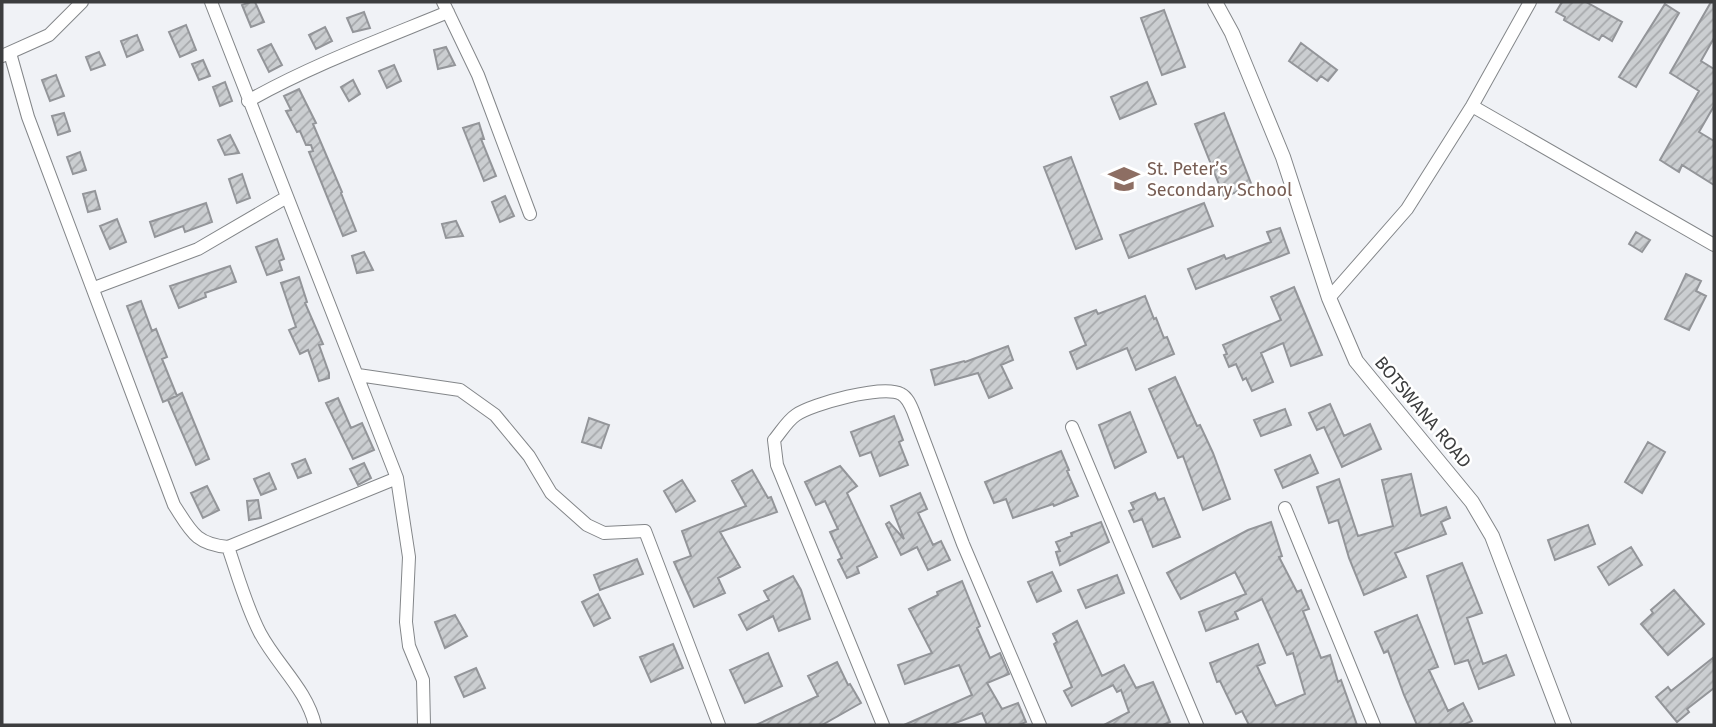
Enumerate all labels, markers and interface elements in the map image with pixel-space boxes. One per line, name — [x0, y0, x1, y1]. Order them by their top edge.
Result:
place label: St. Peter’s Secondary School — [1147, 158, 1292, 201]
school or university icon: St. Peter’s Secondary School — [1107, 162, 1141, 196]
street label: BOTSWANA ROAD — [1370, 352, 1476, 472]

